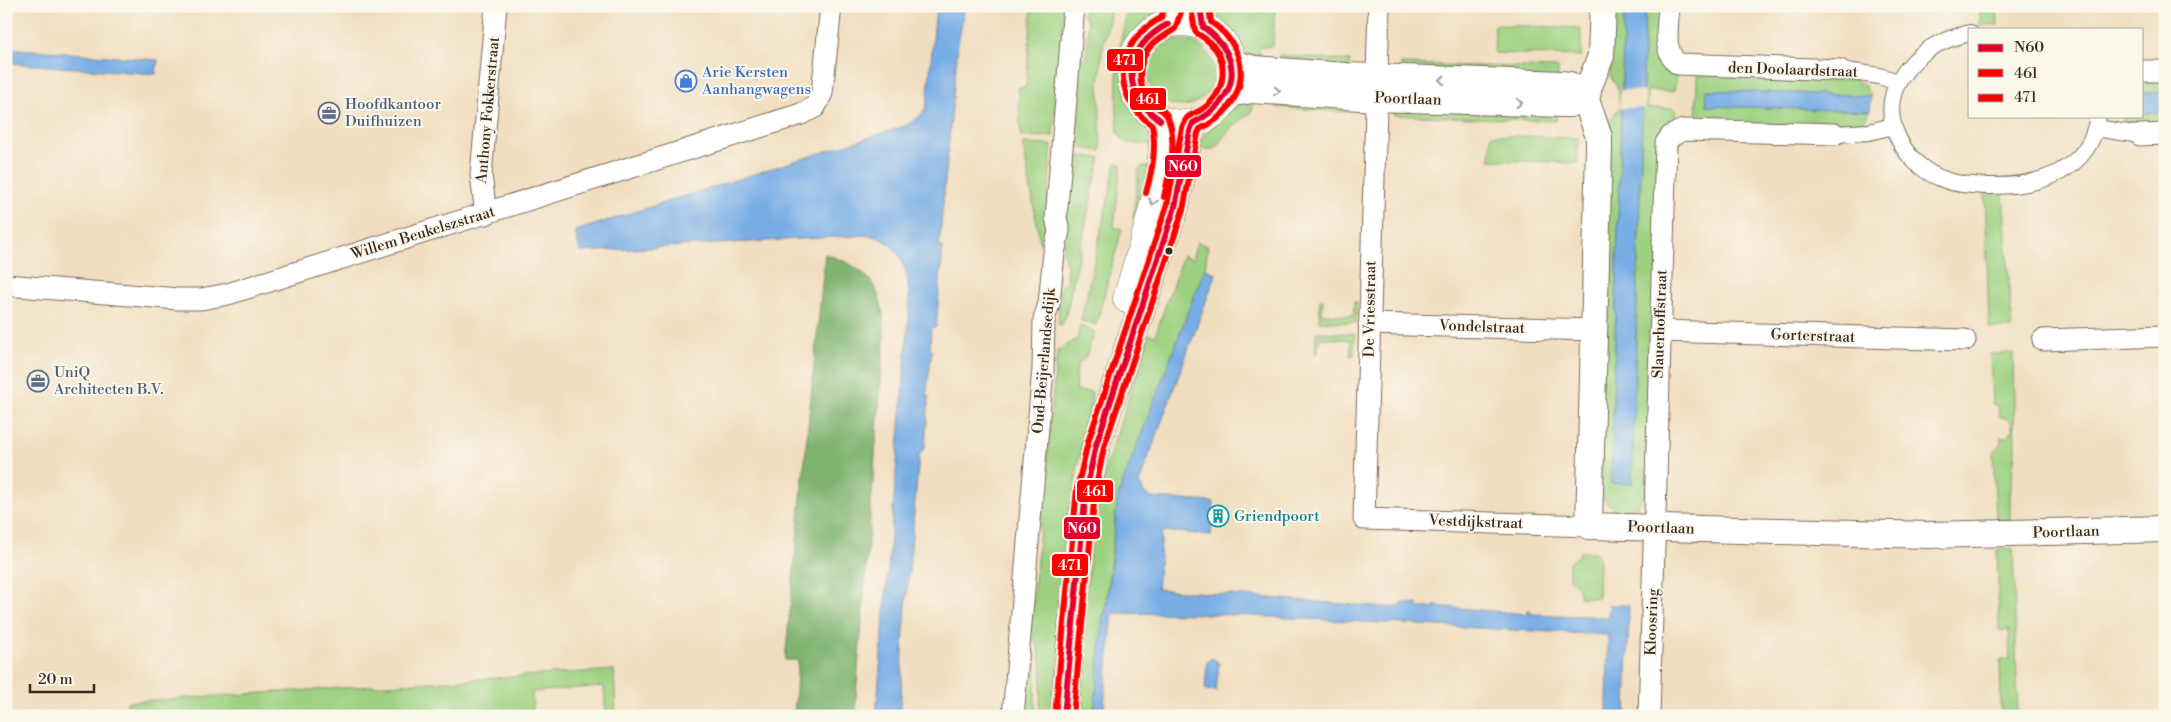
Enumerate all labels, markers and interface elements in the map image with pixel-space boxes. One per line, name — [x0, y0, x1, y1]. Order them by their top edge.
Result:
legend — [1968, 28, 2144, 118]
street label: Anthony Fokkerstraat — [472, 35, 504, 185]
text: N60 — [2014, 38, 2044, 57]
line badge: 471 — [1106, 48, 1144, 72]
text: 471 — [1113, 52, 1137, 70]
street label: den Doolaardstraat — [1728, 58, 1859, 82]
place label: Arie Kersten Aanhangwagens — [701, 63, 811, 99]
text: 461 — [2014, 64, 2039, 83]
shop icon: Arie Kersten Aanhangwagens — [674, 69, 698, 93]
one-way arrow — [1438, 75, 1446, 85]
one-way arrow — [1273, 86, 1281, 97]
line badge: 461 — [1129, 87, 1167, 111]
street label: Poortlaan — [1374, 88, 1442, 110]
text: 471 — [2014, 88, 2037, 107]
text: 461 — [1136, 91, 1161, 109]
place label: Hoofdkantoor Duifhuizen — [345, 95, 441, 131]
one-way arrow — [1515, 98, 1523, 108]
office icon: Hoofdkantoor Duifhuizen — [317, 101, 341, 125]
line badge: N60 — [1164, 154, 1202, 178]
text: N60 — [1168, 158, 1198, 176]
one-way arrow — [1148, 198, 1159, 207]
street label: Willem Beukelszstraat — [348, 202, 498, 264]
unlabelled marker — [1164, 246, 1174, 256]
street label: De Vriesstraat — [1360, 260, 1380, 358]
street label: Slauerhoffstraat — [1649, 269, 1671, 379]
street label: Oud-Beijerlandsedijk — [1028, 286, 1060, 434]
street label: Vondelstraat — [1438, 316, 1526, 338]
street label: Gorterstraat — [1770, 325, 1856, 347]
place label: UniQ Architecten B.V. — [53, 363, 164, 399]
office icon: UniQ Architecten B.V. — [26, 369, 50, 393]
line badge: 461 — [1076, 479, 1114, 503]
text: 461 — [1083, 483, 1108, 501]
building icon: Griendpoort — [1206, 504, 1230, 528]
place label: Griendpoort — [1234, 507, 1320, 526]
street label: Vestdijkstraat — [1427, 511, 1524, 533]
line badge: N60 — [1063, 516, 1101, 540]
street label: Poortlaan — [1627, 517, 1695, 539]
text: N60 — [1067, 520, 1097, 538]
street label: Poortlaan — [2032, 521, 2100, 543]
line badge: 471 — [1051, 553, 1089, 577]
text: 471 — [1058, 557, 1082, 575]
street label: Kloosring — [1641, 588, 1663, 656]
scale bar — [30, 662, 94, 694]
text: 20 m — [38, 670, 73, 689]

